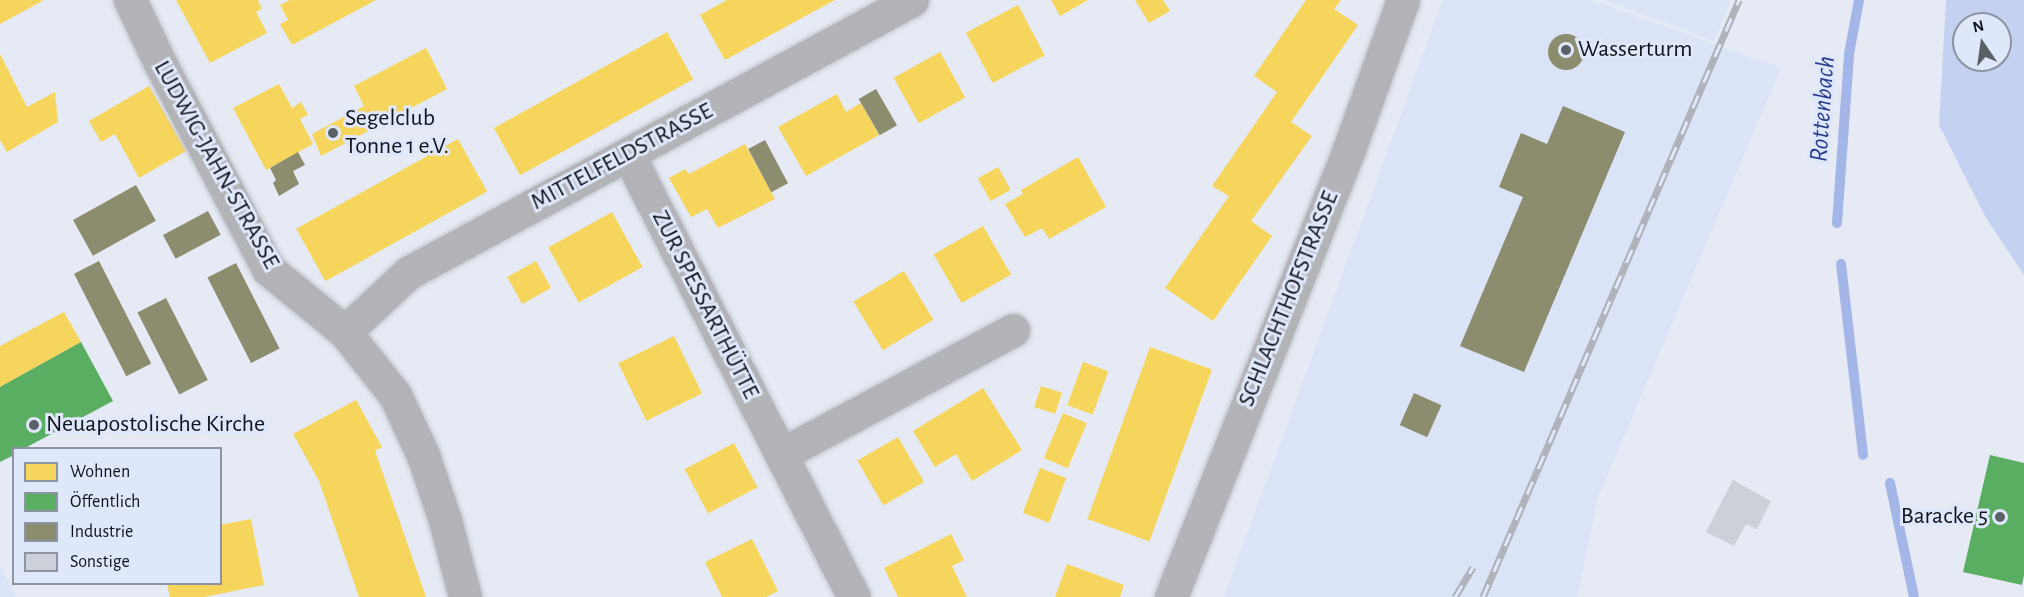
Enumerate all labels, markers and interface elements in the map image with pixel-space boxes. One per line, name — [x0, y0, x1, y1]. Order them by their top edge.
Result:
north arrow — [1952, 12, 2012, 72]
text: N — [1971, 17, 1986, 35]
place label: Wasserturm — [1578, 36, 1692, 64]
marker: Wasserturm — [1559, 43, 1573, 57]
water label: Rottenbach — [1804, 55, 1842, 163]
street label: LUDWIG-JAHN-STRASSE — [147, 56, 285, 274]
street label: MITTELFELDSTRASSE — [526, 97, 718, 217]
place label: Segelclub Tonne 1 e.V. — [345, 105, 449, 161]
marker: Segelclub Tonne 1 e.V. — [326, 126, 340, 140]
street label: SCHLACHTHOFSTRASSE — [1233, 187, 1345, 411]
street label: ZUR SPESSARTHÜTTE — [645, 206, 765, 404]
place label: Neuapostolische Kirche — [46, 411, 265, 439]
marker: Neuapostolische Kirche — [27, 418, 41, 432]
legend — [12, 447, 222, 585]
text: Wohnen — [70, 463, 130, 481]
text: Öffentlich — [70, 493, 140, 511]
place label: Baracke 5 — [1901, 503, 1988, 531]
marker: Baracke 5 — [1993, 510, 2007, 524]
text: Industrie — [70, 523, 133, 541]
text: Sonstige — [70, 553, 130, 571]

